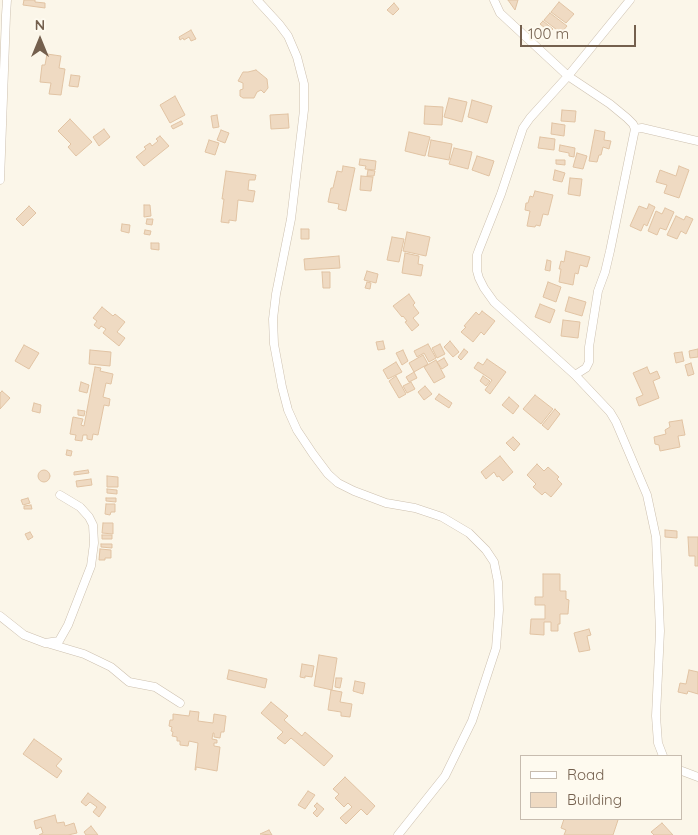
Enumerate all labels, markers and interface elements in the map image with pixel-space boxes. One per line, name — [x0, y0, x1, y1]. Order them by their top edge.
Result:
north arrow — [15, 15, 65, 65]
scale bar — [523, 15, 639, 47]
text: N — [35, 16, 45, 34]
text: 100 m — [528, 24, 569, 43]
legend — [520, 755, 683, 820]
text: Road — [567, 765, 604, 784]
text: Building — [567, 790, 622, 809]

